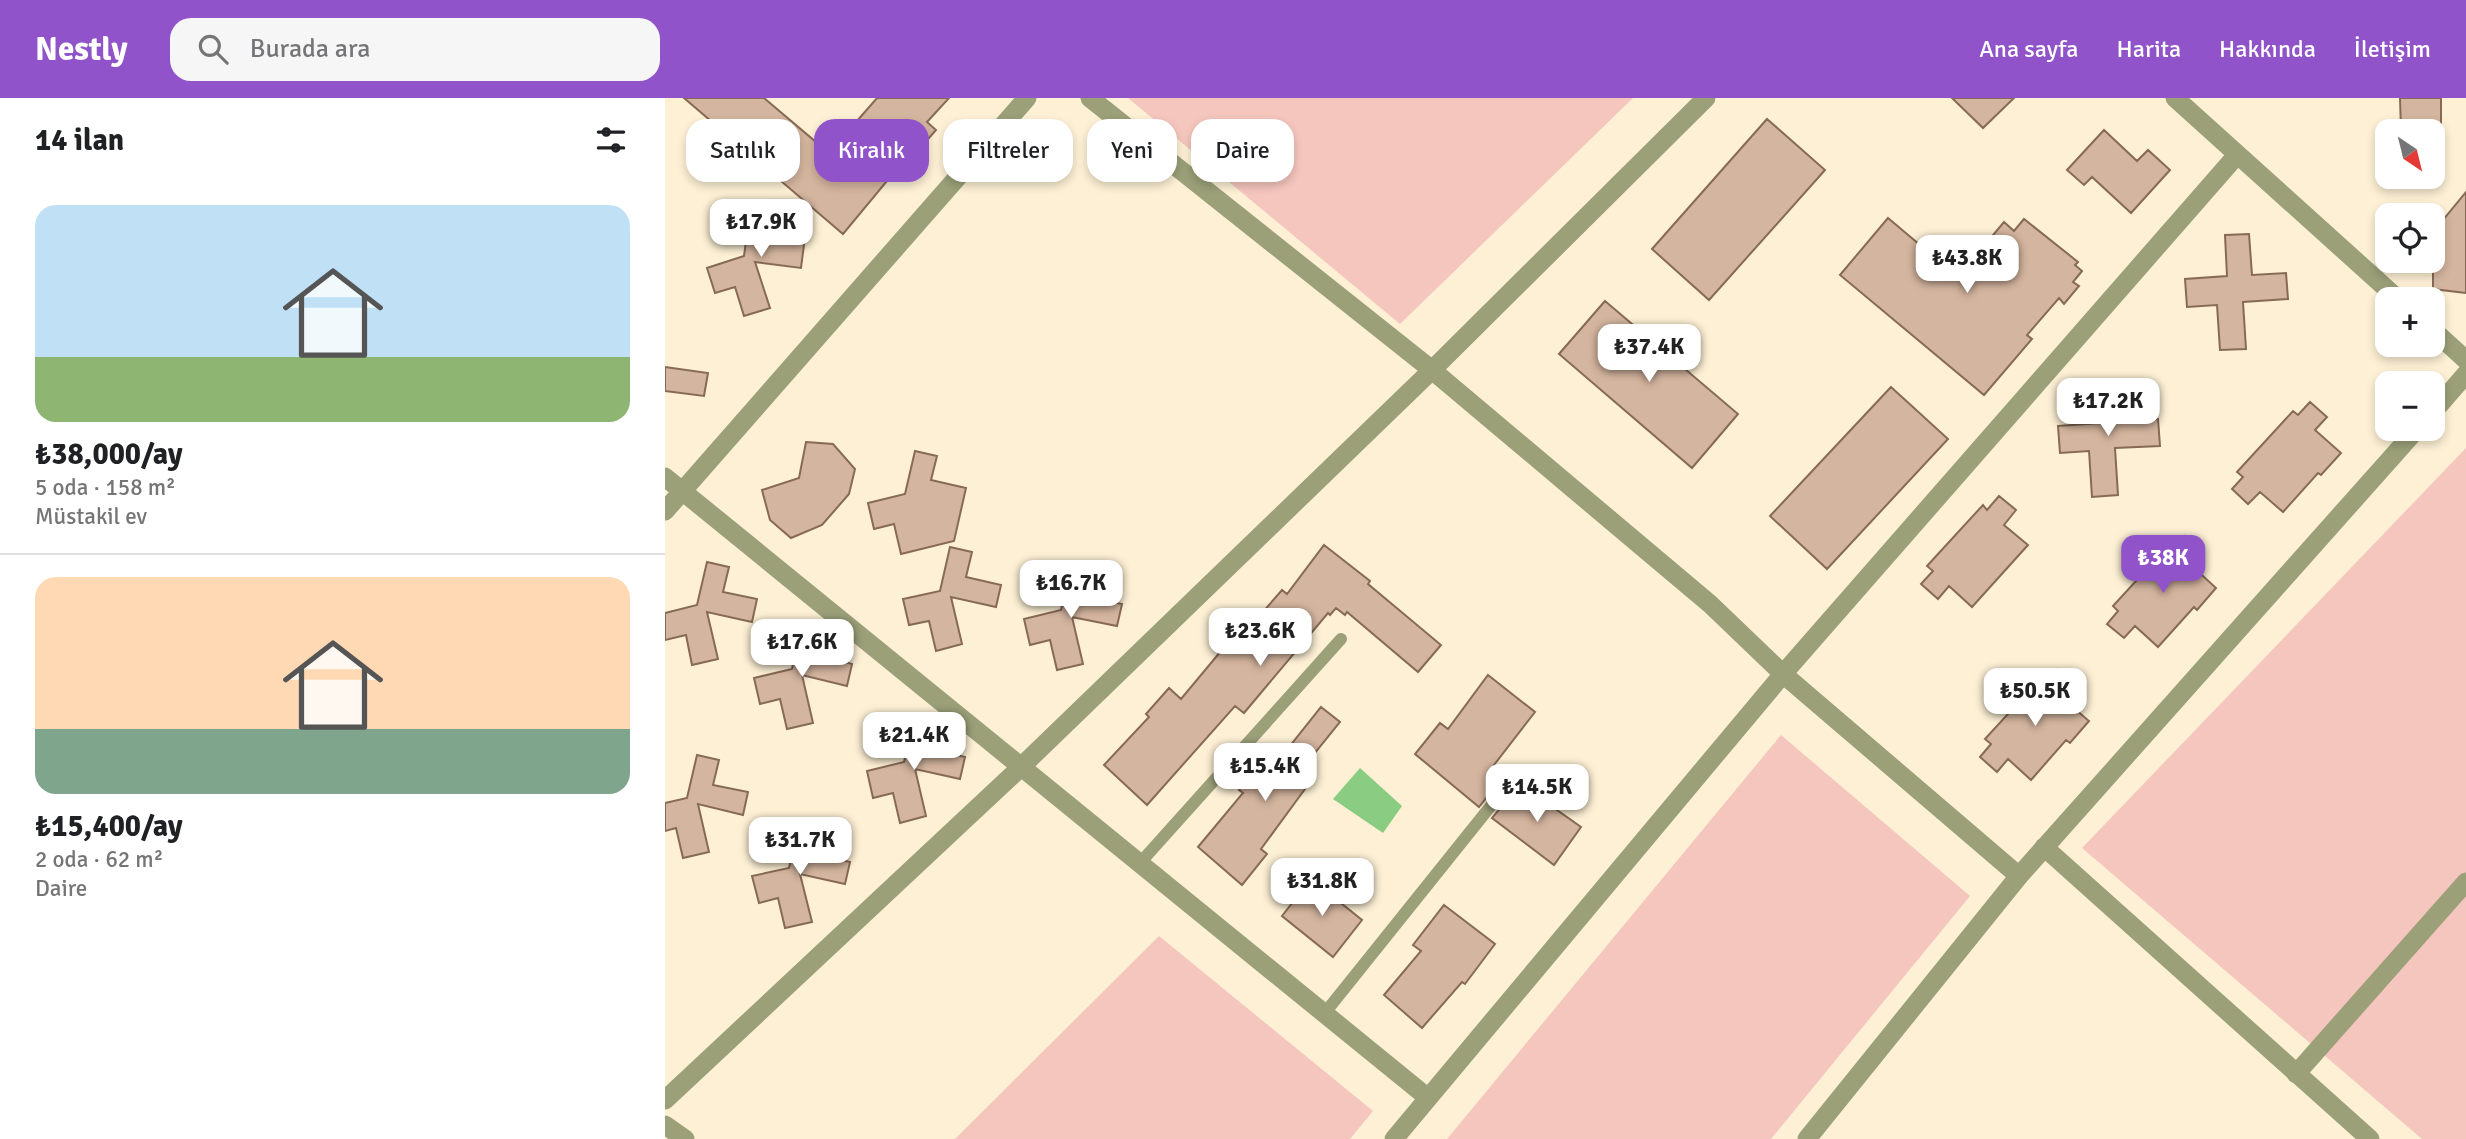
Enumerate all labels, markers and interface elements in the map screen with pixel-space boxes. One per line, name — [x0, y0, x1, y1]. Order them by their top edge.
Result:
search box — [170, 18, 660, 81]
text: Nestly — [35, 29, 128, 70]
icon: search — [194, 30, 232, 68]
text: Burada ara — [250, 33, 371, 65]
text: Ana sayfa — [1979, 34, 2079, 64]
text: Harita — [2117, 34, 2181, 64]
text: Hakkında — [2219, 34, 2316, 64]
text: İletişim — [2354, 34, 2431, 64]
chip: Satılık — [686, 119, 800, 182]
chip: Kiralık — [814, 119, 929, 182]
chip: Filtreler — [943, 119, 1073, 182]
chip: Yeni — [1087, 119, 1177, 182]
chip: Daire — [1191, 119, 1294, 182]
north arrow — [2375, 119, 2445, 189]
map controls — [2375, 119, 2445, 441]
icon: filters — [592, 121, 630, 159]
text: 14 ilan — [35, 122, 124, 159]
pin: ₺17.9K — [704, 200, 818, 259]
button: locate — [2375, 203, 2445, 273]
text: ₺17.9K — [726, 207, 796, 236]
pin: ₺43.8K — [1910, 236, 2024, 295]
text: ₺43.8K — [1932, 243, 2002, 272]
icon: home — [270, 250, 396, 376]
button: + — [2375, 287, 2445, 357]
pin: ₺37.4K — [1592, 324, 1706, 384]
text: ₺37.4K — [1614, 332, 1684, 361]
button: − — [2375, 371, 2445, 441]
pin: ₺17.2K — [2051, 378, 2165, 438]
text: ₺17.2K — [2073, 386, 2143, 415]
text: ₺38,000/ay — [35, 436, 183, 473]
text: 5 oda · 158 m² — [35, 473, 176, 502]
text: Müstakil ev — [35, 502, 147, 531]
pin: ₺38K — [2122, 536, 2204, 595]
text: ₺38K — [2137, 543, 2189, 572]
pin: ₺16.7K — [1014, 560, 1128, 620]
text: ₺16.7K — [1036, 568, 1106, 597]
pin: ₺23.6K — [1203, 608, 1317, 668]
text: ₺23.6K — [1225, 616, 1295, 645]
pin: ₺17.6K — [745, 620, 859, 679]
icon: home — [270, 622, 396, 748]
text: ₺17.6K — [767, 627, 837, 656]
pin: ₺50.5K — [1978, 668, 2092, 728]
text: ₺50.5K — [2000, 676, 2070, 705]
pin: ₺21.4K — [857, 712, 971, 772]
text: ₺21.4K — [879, 720, 949, 749]
pin: ₺15.4K — [1208, 744, 1322, 803]
text: ₺15.4K — [1230, 751, 1300, 780]
pin: ₺14.5K — [1480, 764, 1594, 824]
text: ₺14.5K — [1502, 772, 1572, 801]
text: ₺15,400/ay — [35, 808, 183, 845]
pin: ₺31.7K — [743, 818, 857, 877]
text: ₺31.7K — [765, 825, 835, 854]
text: 2 oda · 62 m² — [35, 845, 163, 874]
pin: ₺31.8K — [1265, 858, 1379, 918]
text: ₺31.8K — [1287, 866, 1357, 895]
text: Daire — [35, 874, 87, 903]

